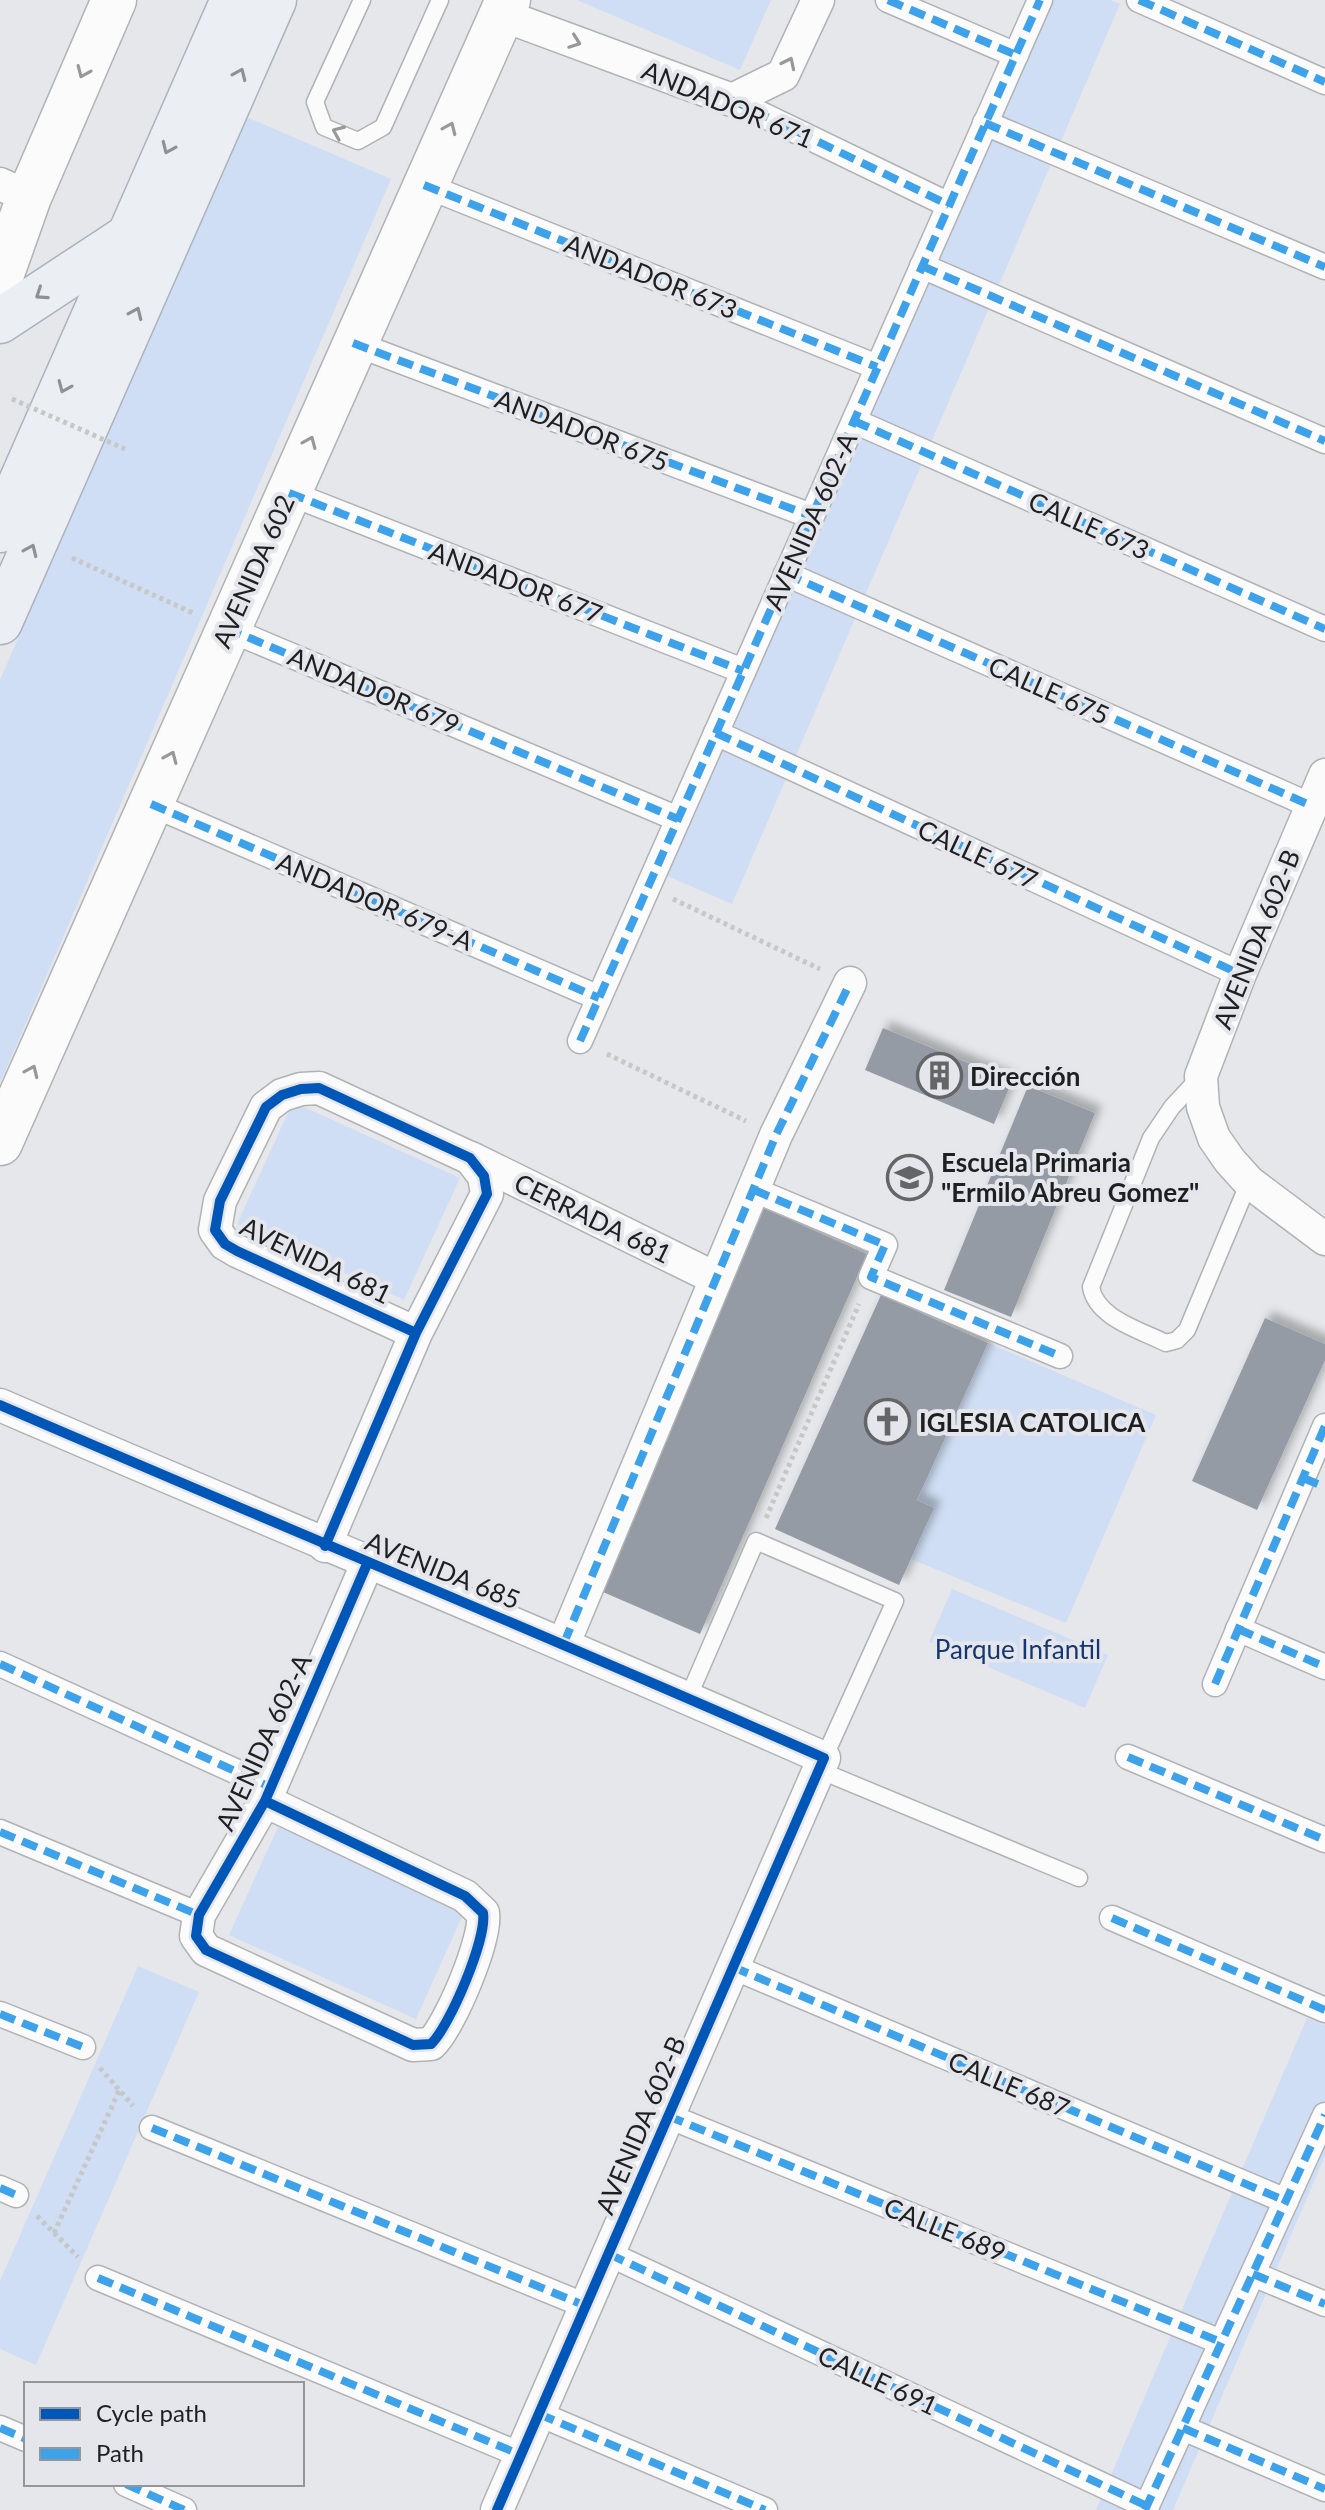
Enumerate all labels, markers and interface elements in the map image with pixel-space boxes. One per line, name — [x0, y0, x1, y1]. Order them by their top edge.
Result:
one-way arrow — [567, 32, 581, 49]
street label: ANDADOR 671 — [637, 54, 819, 154]
one-way arrow — [779, 57, 794, 72]
one-way arrow — [77, 63, 93, 78]
one-way arrow — [231, 68, 247, 83]
one-way arrow — [440, 122, 456, 136]
one-way arrow — [332, 126, 346, 142]
one-way arrow — [161, 140, 177, 154]
street label: ANDADOR 673 — [560, 227, 742, 325]
one-way arrow — [35, 284, 50, 299]
one-way arrow — [126, 306, 142, 321]
one-way arrow — [57, 378, 73, 393]
street label: ANDADOR 675 — [491, 382, 673, 478]
street label: AVENIDA 602-A — [757, 427, 864, 615]
one-way arrow — [301, 436, 317, 450]
street label: CALLE 673 — [1024, 484, 1154, 566]
street label: AVENIDA 602 — [205, 490, 301, 652]
street label: ANDADOR 677 — [425, 534, 607, 630]
one-way arrow — [22, 544, 38, 559]
street label: ANDADOR 679 — [283, 640, 465, 740]
street label: CALLE 675 — [984, 649, 1114, 731]
one-way arrow — [162, 751, 178, 765]
street label: CALLE 677 — [913, 812, 1043, 896]
street label: ANDADOR 679-A — [272, 845, 478, 957]
street label: AVENIDA 602-B — [1206, 845, 1306, 1033]
building icon: Dirección — [915, 1052, 963, 1100]
place label: Dirección — [970, 1060, 1080, 1092]
one-way arrow — [22, 1065, 38, 1080]
place label: Escuela Primaria "Ermilo Abreu Gomez" — [941, 1146, 1199, 1208]
school or university icon: Escuela Primaria "Ermilo Abreu Gomez" — [886, 1153, 934, 1201]
street label: CERRADA 681 — [509, 1166, 677, 1270]
street label: AVENIDA 681 — [235, 1210, 397, 1310]
church icon: IGLESIA CATOLICA — [864, 1398, 912, 1446]
place label: IGLESIA CATOLICA — [919, 1406, 1146, 1438]
street label: AVENIDA 685 — [361, 1524, 525, 1616]
park label: Parque Infantil — [935, 1633, 1101, 1665]
street label: AVENIDA 602-A — [208, 1648, 318, 1835]
street label: AVENIDA 602-B — [588, 2031, 692, 2219]
street label: CALLE 687 — [944, 2044, 1074, 2124]
street label: CALLE 689 — [879, 2190, 1011, 2268]
street label: CALLE 691 — [813, 2338, 943, 2422]
legend — [24, 2382, 304, 2486]
text: Cycle path — [96, 2398, 207, 2427]
text: Path — [96, 2438, 144, 2467]

